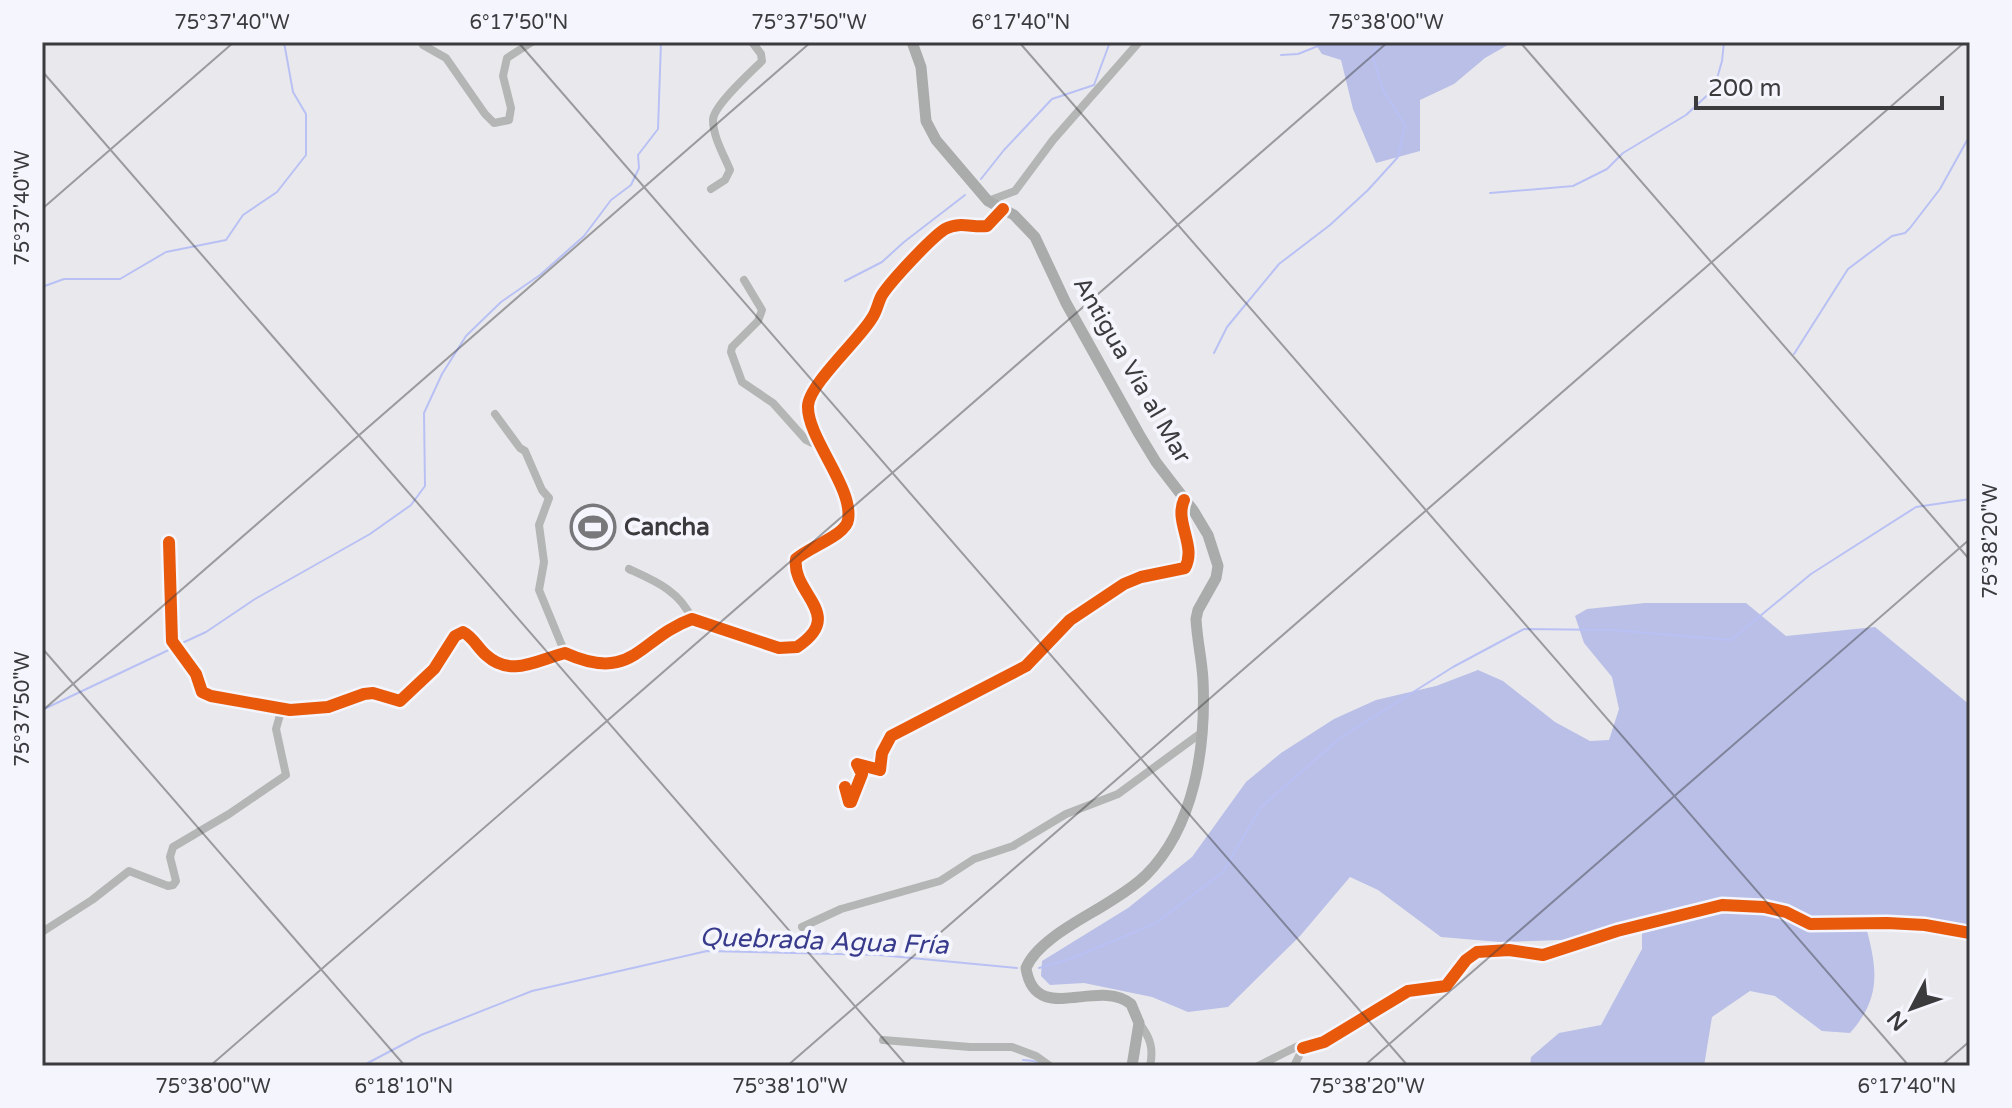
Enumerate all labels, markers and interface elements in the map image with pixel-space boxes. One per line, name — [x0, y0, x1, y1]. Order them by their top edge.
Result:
text: 75°37'40"W — [174, 11, 290, 35]
text: 6°17'50"N — [470, 11, 568, 35]
text: 75°37'50"W — [751, 11, 867, 35]
text: 6°17'40"N — [972, 11, 1070, 35]
text: 75°38'00"W — [1328, 11, 1444, 35]
scale bar — [1696, 60, 1942, 110]
text: 200 m — [1708, 74, 1782, 103]
text: 75°37'40"W — [11, 150, 35, 266]
street label: Antigua Vía al Mar — [1067, 272, 1198, 469]
text: 75°38'20"W — [1979, 483, 2003, 599]
sports icon: Cancha — [569, 503, 617, 551]
place label: Cancha — [624, 513, 710, 542]
text: 75°37'50"W — [11, 651, 35, 767]
water label: Quebrada Agua Fría — [699, 921, 950, 961]
north arrow — [1872, 968, 1952, 1048]
text: N — [1882, 1005, 1913, 1036]
text: 75°38'00"W — [155, 1075, 271, 1099]
text: 6°18'10"N — [355, 1075, 453, 1099]
text: 75°38'10"W — [732, 1075, 848, 1099]
text: 75°38'20"W — [1309, 1075, 1425, 1099]
text: 6°17'40"N — [1858, 1075, 1956, 1099]

